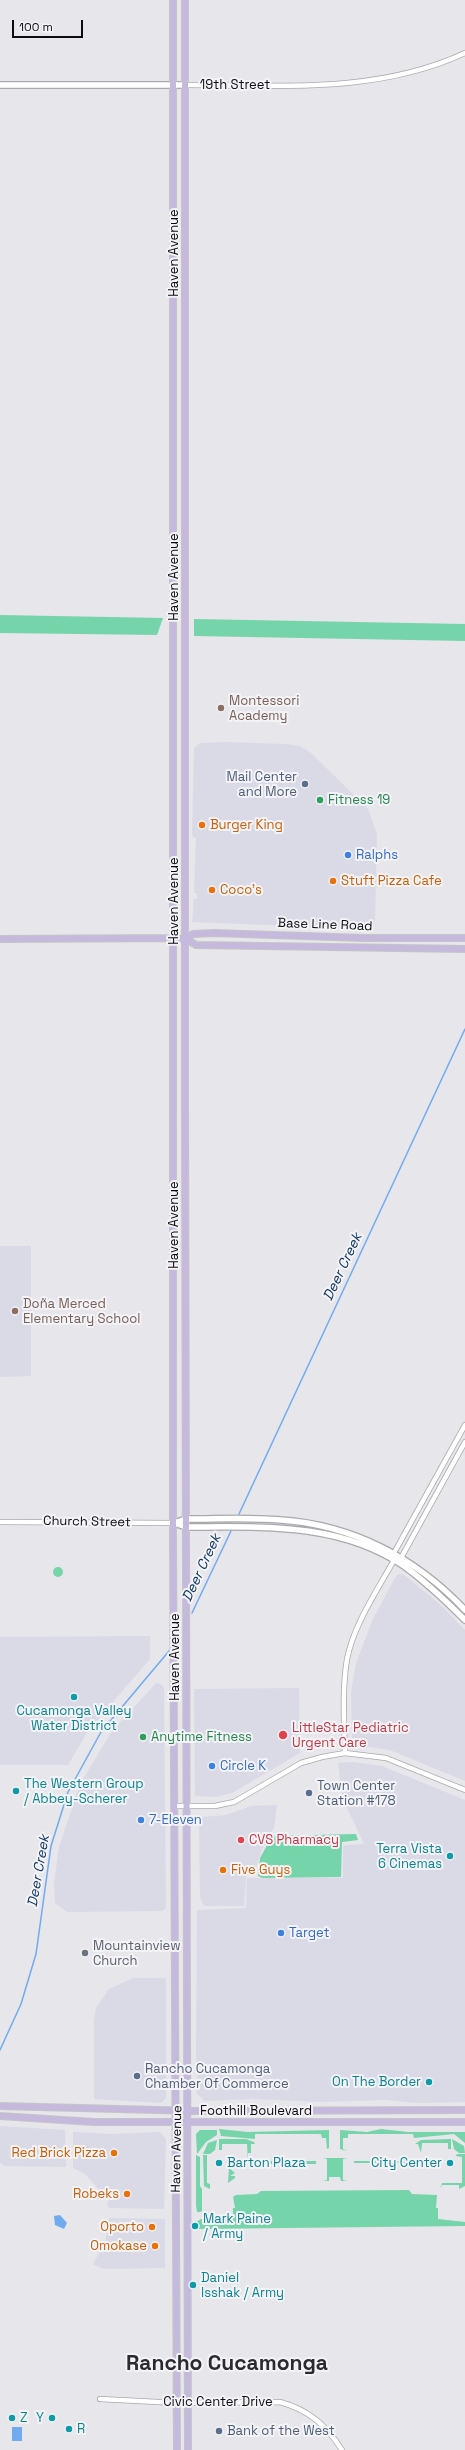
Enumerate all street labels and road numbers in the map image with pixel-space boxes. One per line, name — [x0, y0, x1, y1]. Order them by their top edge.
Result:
street label: 19th Street — [200, 77, 270, 93]
street label: Haven Avenue — [166, 209, 182, 297]
street label: Haven Avenue — [166, 533, 182, 621]
street label: Haven Avenue — [166, 857, 182, 945]
street label: Base Line Road — [277, 916, 373, 934]
street label: Haven Avenue — [166, 1181, 182, 1269]
street label: Church Street — [43, 1513, 131, 1531]
street label: Haven Avenue — [167, 1613, 183, 1701]
street label: Foothill Boulevard — [200, 2103, 312, 2119]
street label: Haven Avenue — [168, 2105, 186, 2193]
street label: Civic Center Drive — [163, 2394, 273, 2410]

